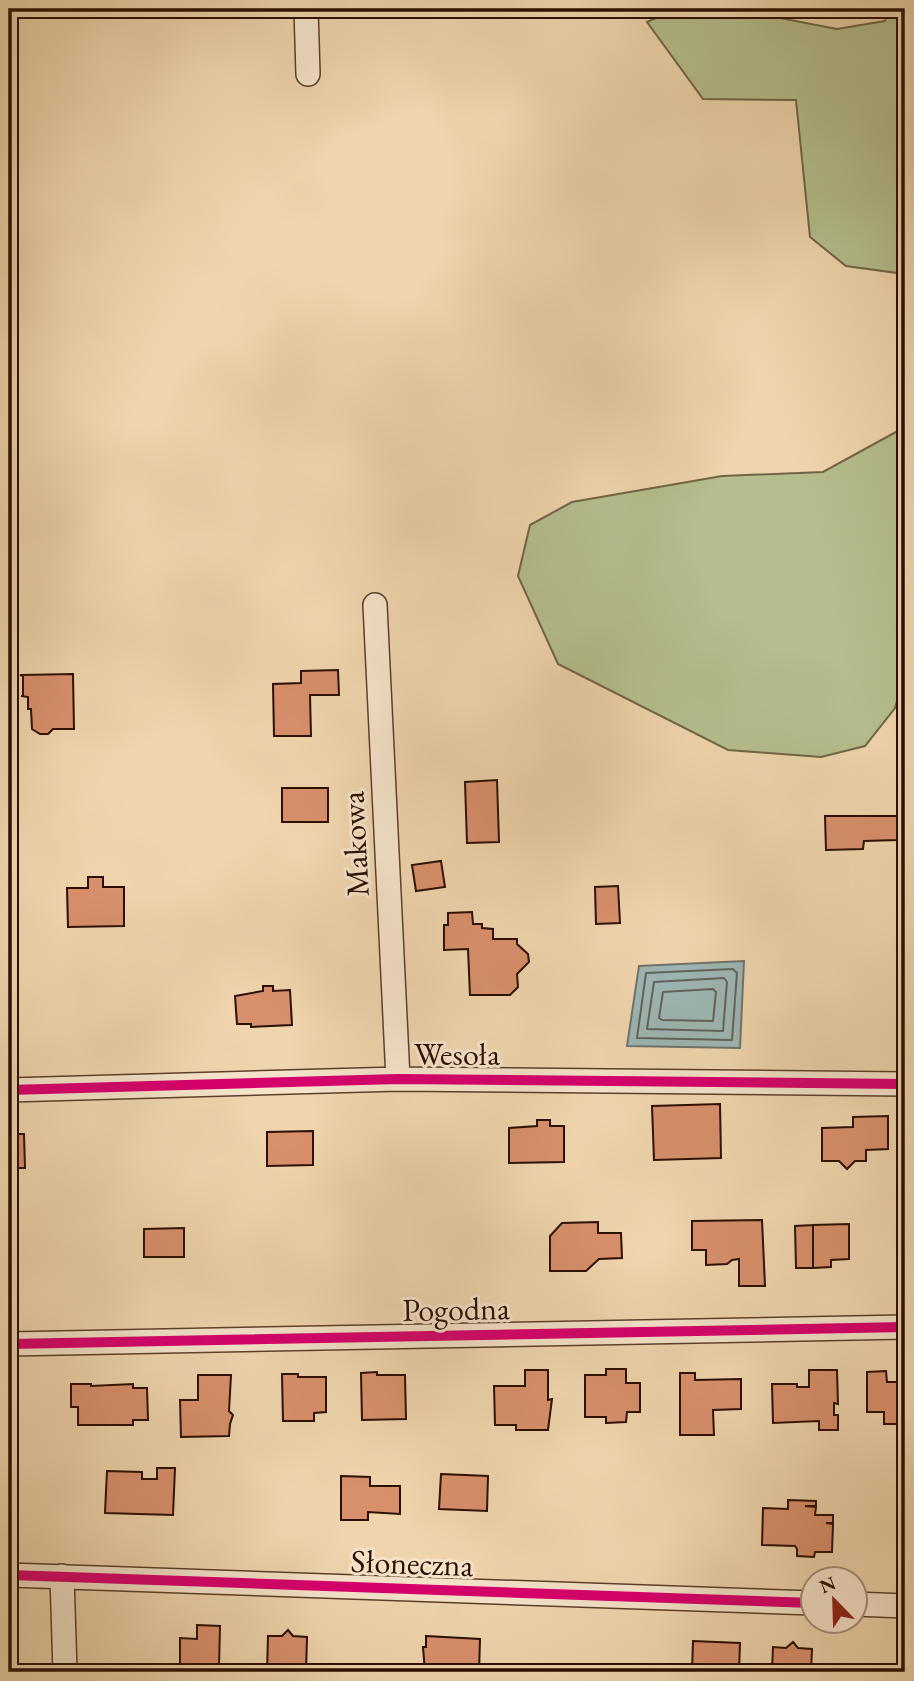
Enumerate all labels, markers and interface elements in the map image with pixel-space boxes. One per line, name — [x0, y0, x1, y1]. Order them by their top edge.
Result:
street label: Makowa — [331, 790, 379, 898]
street label: Wesoła — [414, 1033, 500, 1075]
street label: Pogodna — [402, 1287, 510, 1331]
street label: Słoneczna — [350, 1540, 474, 1586]
north arrow — [799, 1566, 869, 1636]
text: N — [816, 1570, 840, 1599]

